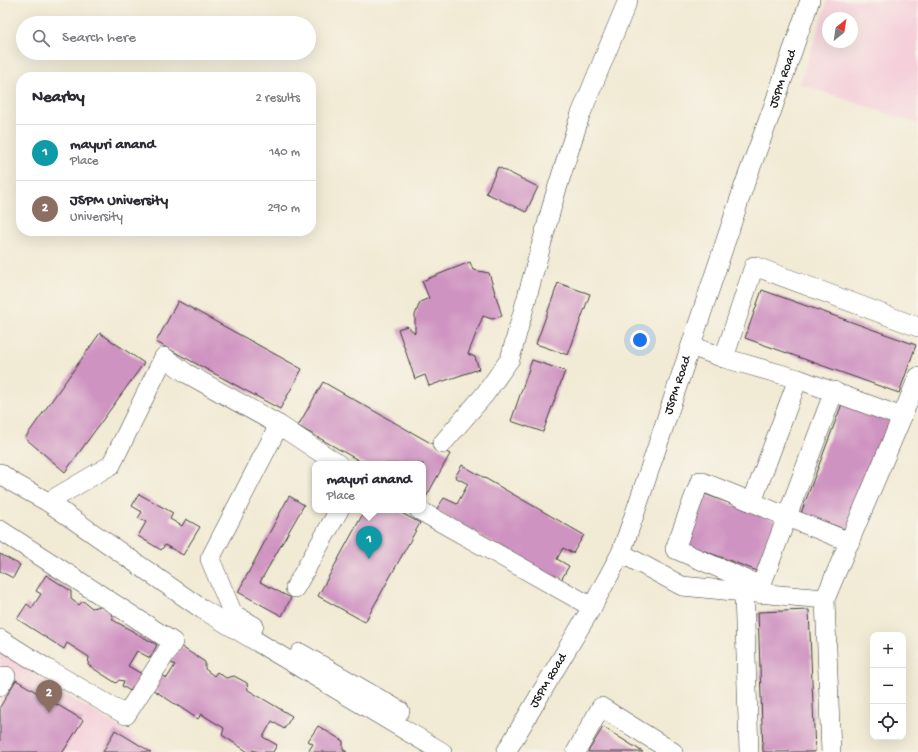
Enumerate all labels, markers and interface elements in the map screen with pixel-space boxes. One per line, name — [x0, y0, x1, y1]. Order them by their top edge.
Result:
north arrow — [822, 12, 858, 48]
search box — [16, 16, 316, 60]
icon: search — [30, 27, 52, 49]
text: Search here — [62, 29, 136, 47]
street label: JSPM Road — [766, 46, 800, 110]
text: Nearby — [32, 88, 85, 108]
text: 2 results — [255, 91, 300, 106]
text: mayuri anand — [70, 136, 155, 154]
text: 1 — [42, 145, 48, 160]
text: 140 m — [269, 145, 300, 160]
text: Place — [70, 154, 98, 169]
text: JSPM University — [70, 192, 168, 210]
text: 2 — [42, 201, 48, 216]
text: 290 m — [267, 201, 300, 216]
text: University — [70, 210, 123, 225]
your location — [630, 330, 650, 350]
street label: JSPM Road — [661, 353, 695, 416]
popup — [312, 461, 426, 513]
text: mayuri anand — [326, 471, 412, 489]
text: Place — [326, 489, 355, 504]
pin: 1 — [356, 526, 382, 559]
map controls — [870, 632, 906, 740]
button: + — [870, 632, 906, 668]
street label: JSPM Road — [526, 650, 571, 711]
button: − — [870, 668, 906, 704]
pin: 2 — [36, 680, 62, 713]
button: locate — [870, 704, 906, 740]

